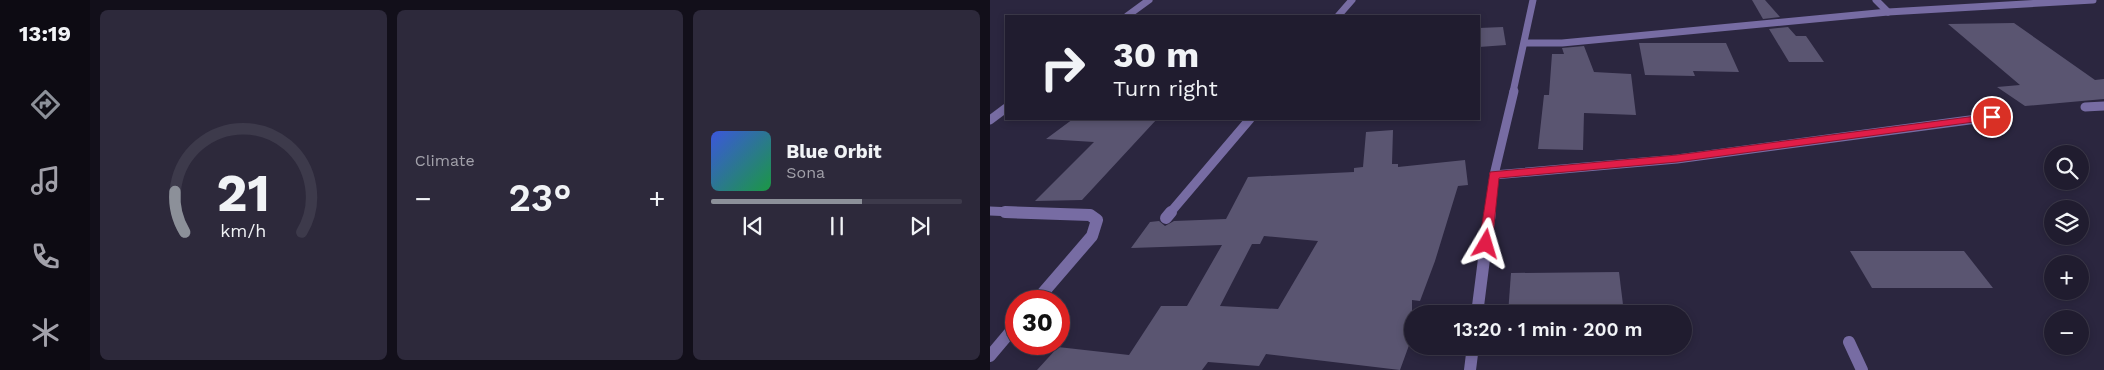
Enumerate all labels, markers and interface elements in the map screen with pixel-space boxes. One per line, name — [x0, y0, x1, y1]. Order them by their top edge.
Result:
text: 13:19 — [19, 21, 71, 46]
text: 30 m — [1113, 34, 1199, 76]
icon: right — [1030, 35, 1095, 100]
text: Turn right — [1113, 76, 1218, 101]
icon: directions — [28, 87, 63, 122]
pin — [1971, 96, 2013, 138]
icon: arrive — [1978, 103, 2006, 131]
text: Blue Orbit — [786, 140, 882, 163]
map controls — [2044, 145, 2089, 355]
button: search — [2044, 145, 2089, 190]
text: Climate — [415, 151, 475, 170]
icon: music — [28, 163, 63, 198]
text: 21 — [217, 163, 270, 224]
text: Sona — [786, 163, 825, 182]
text: 23° — [508, 176, 572, 220]
text: − — [415, 182, 432, 215]
text: + — [648, 182, 665, 215]
button: layers — [2044, 200, 2089, 245]
icon: previous — [739, 212, 767, 240]
icon: pause — [823, 212, 851, 240]
icon: next — [906, 212, 934, 240]
position arrow — [1459, 217, 1511, 269]
text: km/h — [220, 220, 266, 241]
icon: phone — [28, 239, 63, 274]
button: + — [2044, 255, 2089, 300]
speed limit sign: 30 — [1005, 290, 1070, 355]
button: − — [2044, 310, 2089, 355]
icon: climate — [28, 315, 63, 350]
text: 13:20 · 1 min · 200 m — [1454, 318, 1642, 341]

